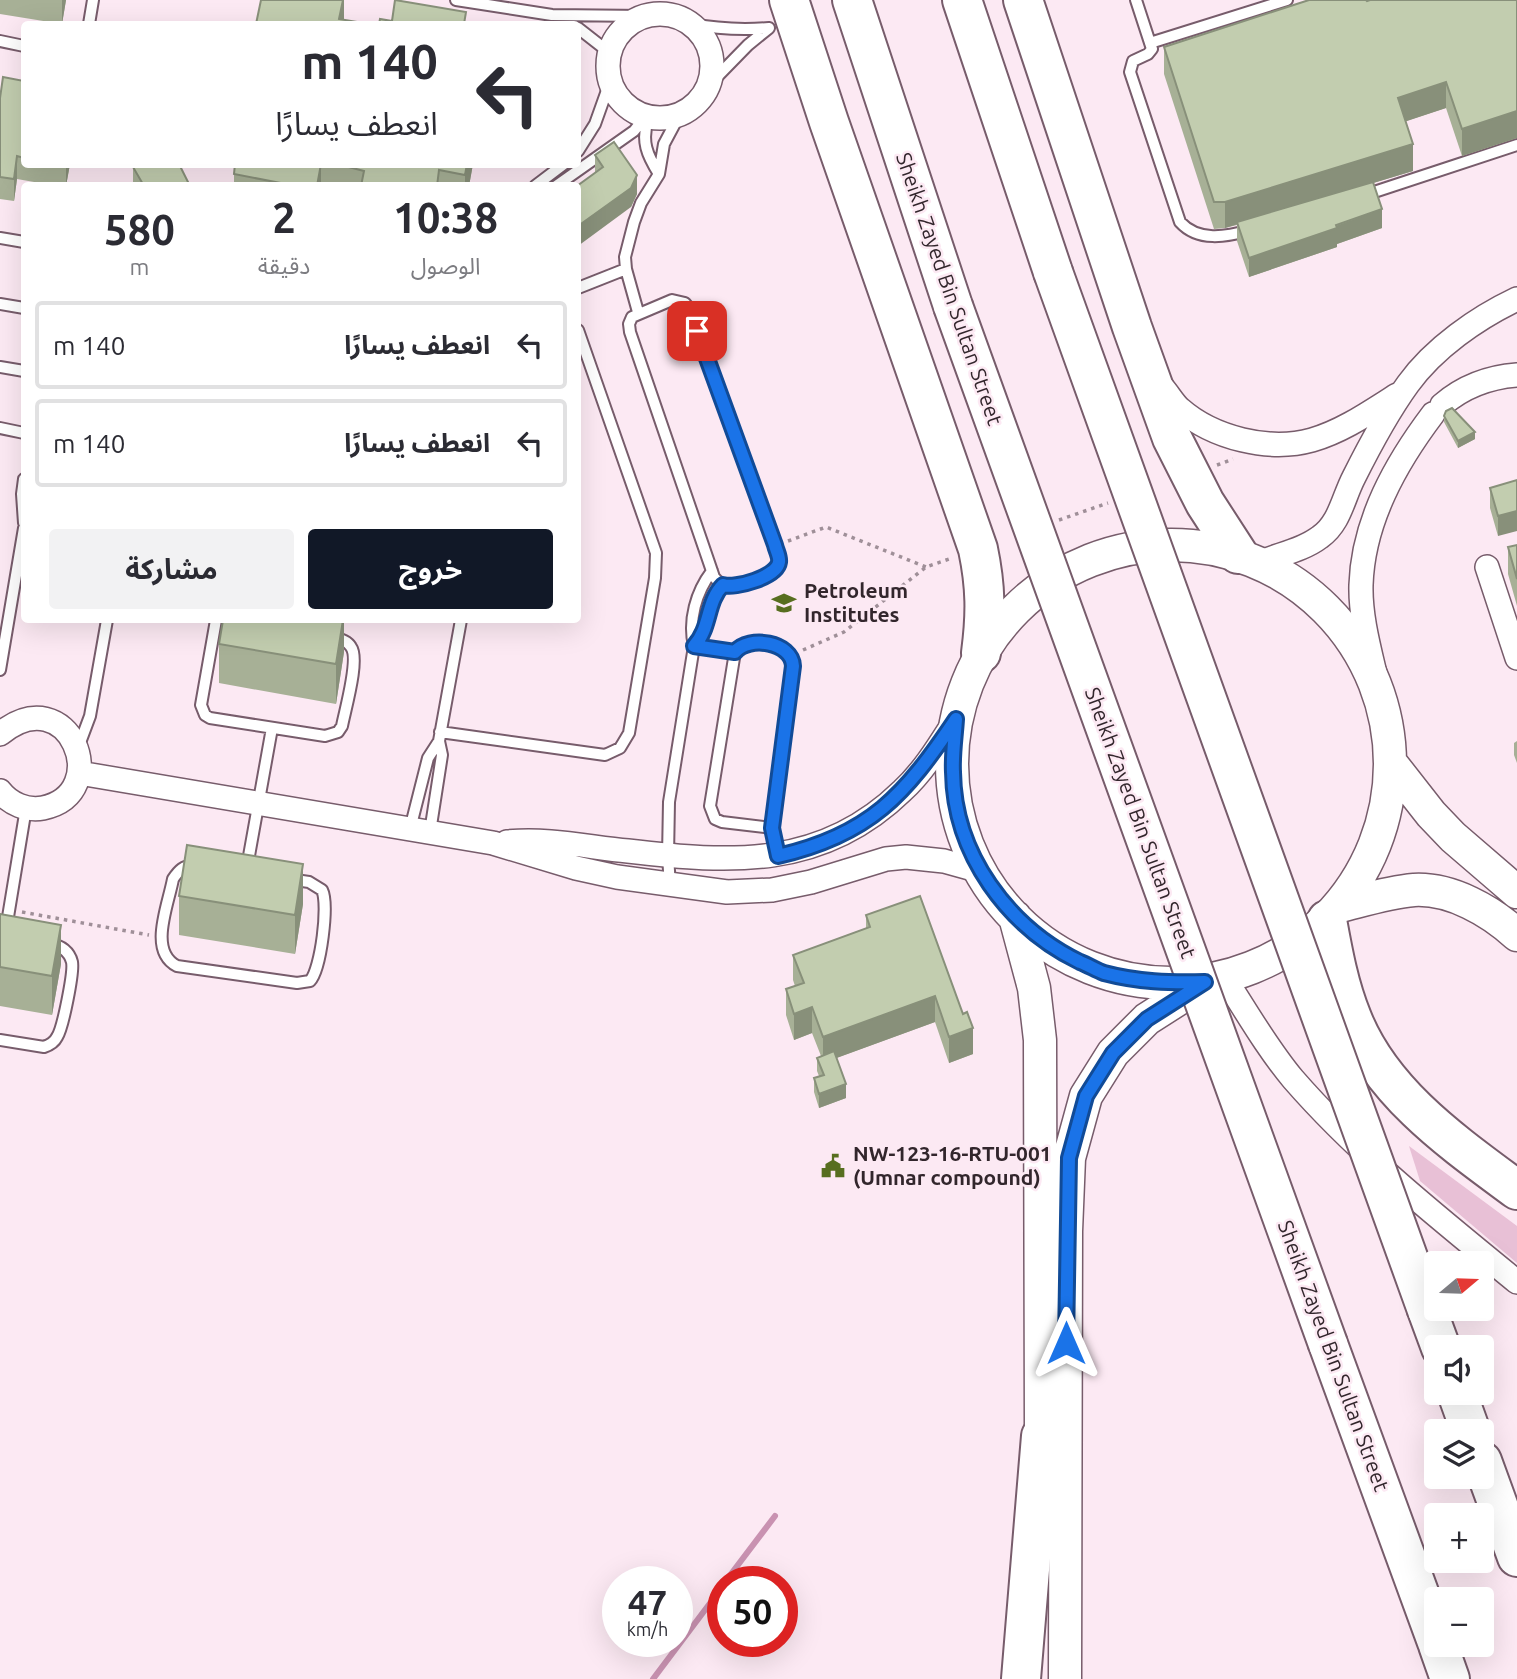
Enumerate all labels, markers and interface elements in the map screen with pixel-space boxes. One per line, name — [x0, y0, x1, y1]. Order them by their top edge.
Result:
text: 140 m — [301, 33, 438, 88]
icon: left — [462, 49, 553, 140]
text: انعطف يسارًا — [275, 105, 438, 141]
street label: Sheikh Zayed Bin Sultan Street — [892, 149, 1008, 428]
text: 2 — [272, 194, 296, 241]
text: 10:38 — [393, 194, 498, 241]
text: 580 — [104, 206, 175, 253]
text: دقيقة — [258, 253, 310, 278]
text: الوصول — [411, 253, 481, 278]
text: m — [130, 254, 149, 279]
pin — [667, 301, 727, 361]
icon: arrive — [678, 312, 716, 350]
icon: left — [511, 326, 549, 364]
text: انعطف يسارًا — [344, 330, 490, 359]
text: 140 m — [53, 331, 125, 360]
icon: left — [511, 424, 549, 462]
text: انعطف يسارًا — [344, 428, 490, 457]
text: 140 m — [53, 429, 125, 458]
button: مشاركة — [49, 529, 294, 609]
button: خروج — [308, 529, 553, 609]
place label: Petroleum Institutes — [804, 578, 908, 626]
school or university icon: Petroleum Institutes — [770, 589, 798, 617]
street label: Sheikh Zayed Bin Sultan Street — [1081, 684, 1201, 961]
place label: NW-123-16-RTU-001 (Umnar compound) — [853, 1141, 1052, 1189]
public building icon: NW-123-16-RTU-001 (Umnar compound) — [819, 1152, 847, 1180]
street label: Sheikh Zayed Bin Sultan Street — [1274, 1217, 1394, 1494]
north arrow — [1424, 1251, 1494, 1321]
map controls — [1424, 1251, 1494, 1657]
position arrow — [1029, 1306, 1103, 1380]
button: sound — [1424, 1335, 1494, 1405]
button: layers — [1424, 1419, 1494, 1489]
button: + — [1424, 1503, 1494, 1573]
speed limit sign: 50 — [707, 1566, 798, 1657]
text: 47 — [628, 1582, 667, 1622]
button: − — [1424, 1587, 1494, 1657]
text: km/h — [627, 1619, 668, 1639]

